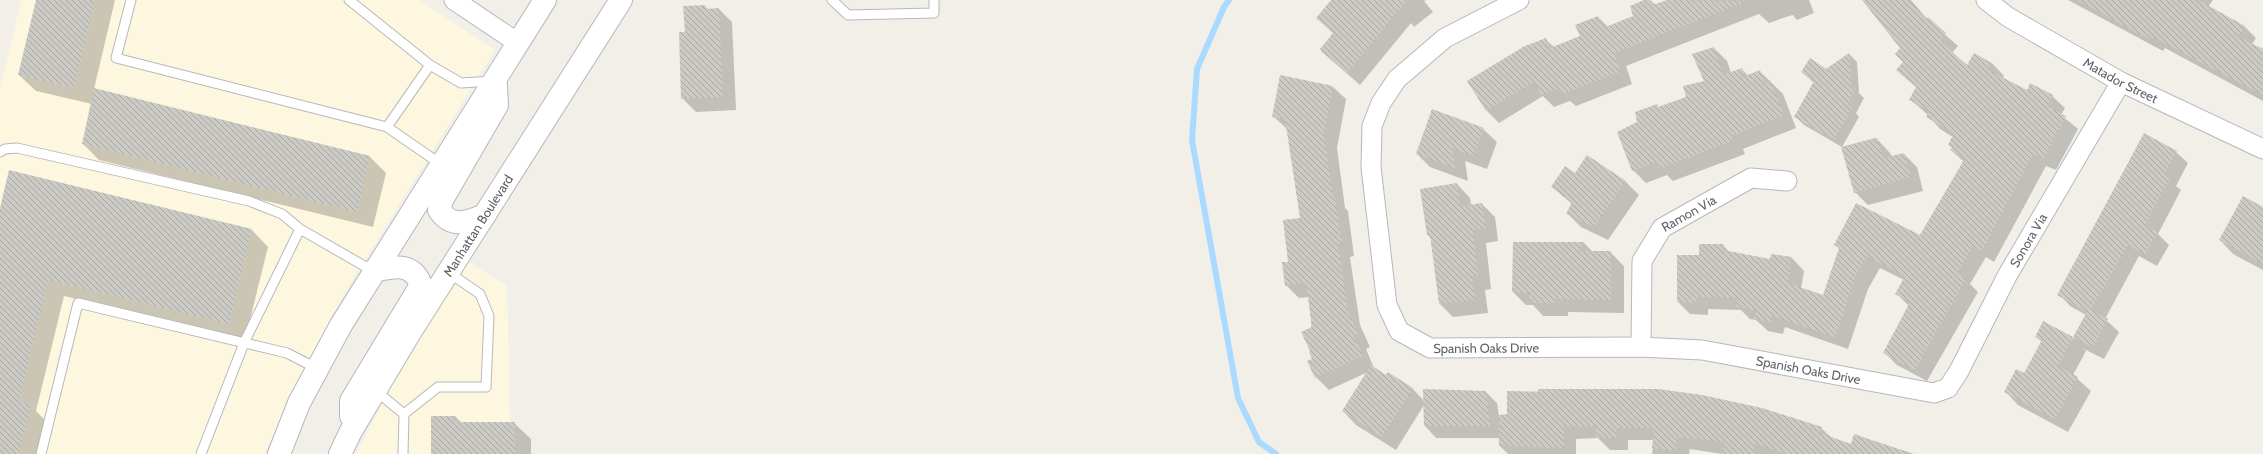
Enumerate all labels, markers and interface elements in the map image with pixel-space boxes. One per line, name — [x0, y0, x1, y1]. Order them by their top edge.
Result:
street label: Matador Street — [2080, 54, 2161, 107]
street label: Manhattan Boulevard — [440, 172, 516, 279]
street label: Ramon Via — [1658, 191, 1719, 235]
street label: Sonora Via — [2006, 210, 2051, 270]
street label: Spanish Oaks Drive — [1433, 339, 1540, 356]
street label: Spanish Oaks Drive — [1755, 352, 1862, 387]

